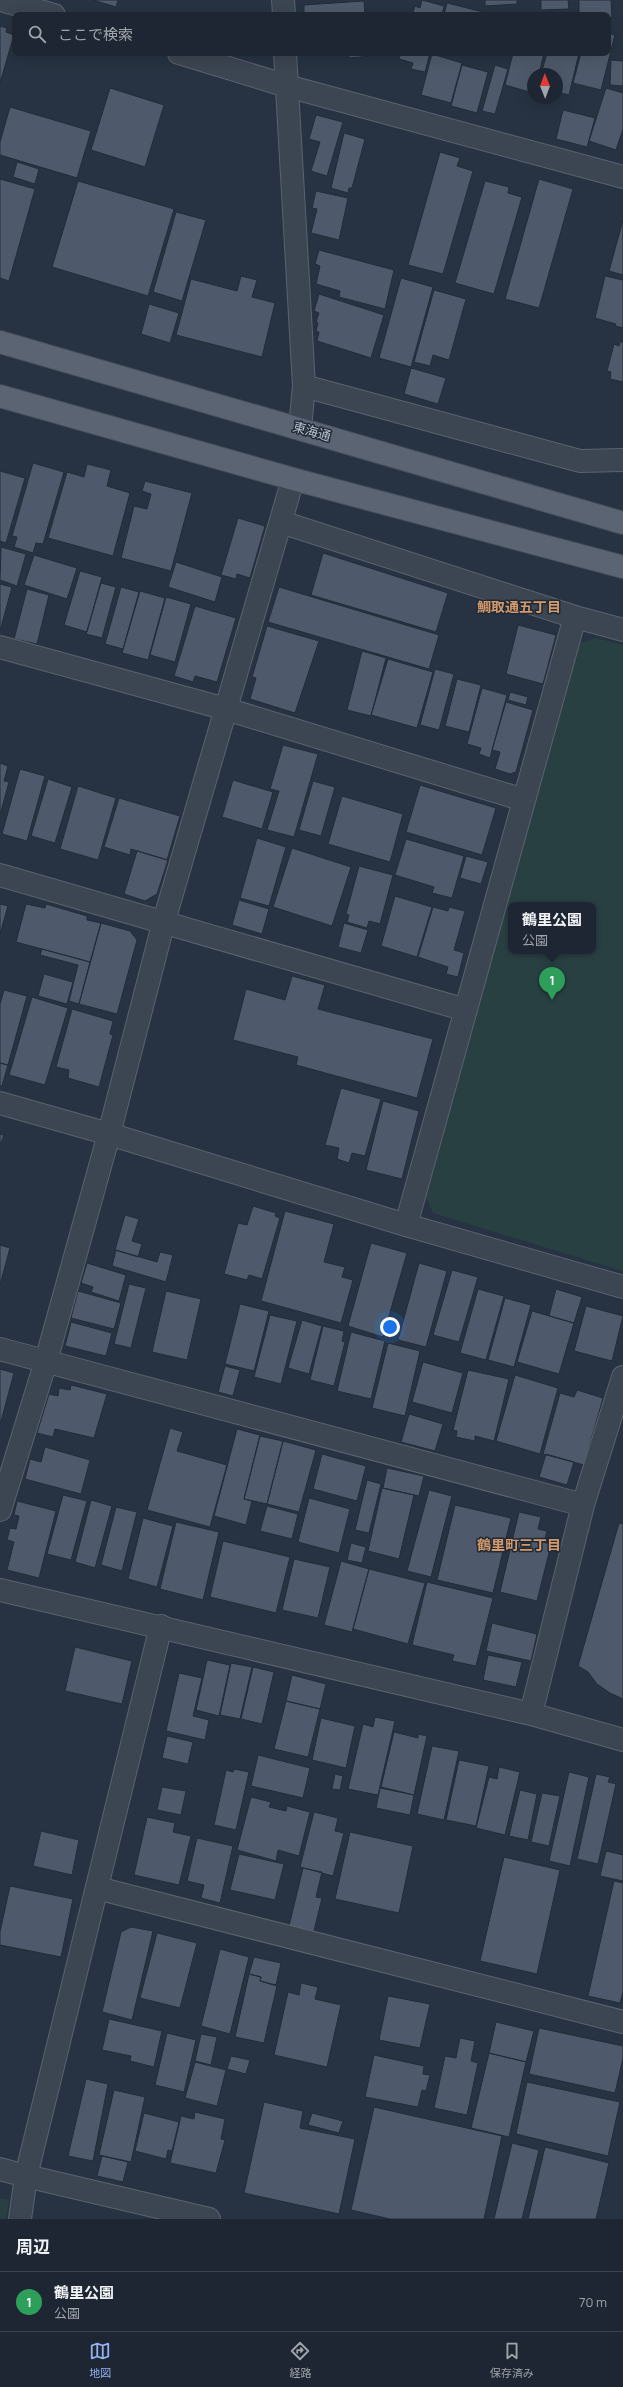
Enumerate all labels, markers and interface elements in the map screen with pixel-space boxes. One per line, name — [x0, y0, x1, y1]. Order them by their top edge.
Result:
search box — [12, 12, 611, 56]
icon: search — [26, 23, 48, 45]
text: ここで検索 — [58, 24, 133, 45]
north arrow — [527, 68, 563, 104]
street label: 東海通 — [291, 417, 333, 445]
district label: 鯛取通五丁目 — [477, 597, 561, 616]
popup — [508, 902, 596, 954]
text: 鶴里公園 — [522, 909, 582, 930]
text: 公園 — [522, 931, 548, 949]
pin: 1 — [539, 967, 565, 1000]
your location — [380, 1317, 400, 1337]
district label: 鶴里町三丁目 — [477, 1535, 561, 1554]
text: 周辺 — [16, 2235, 50, 2258]
text: 鶴里公園 — [54, 2282, 114, 2303]
text: 1 — [26, 2293, 32, 2311]
text: 70 m — [579, 2293, 607, 2311]
text: 公園 — [54, 2304, 80, 2322]
tab: 地図 — [89, 2340, 111, 2380]
tab: 経路 — [289, 2340, 311, 2380]
tab: 保存済み — [490, 2340, 534, 2380]

